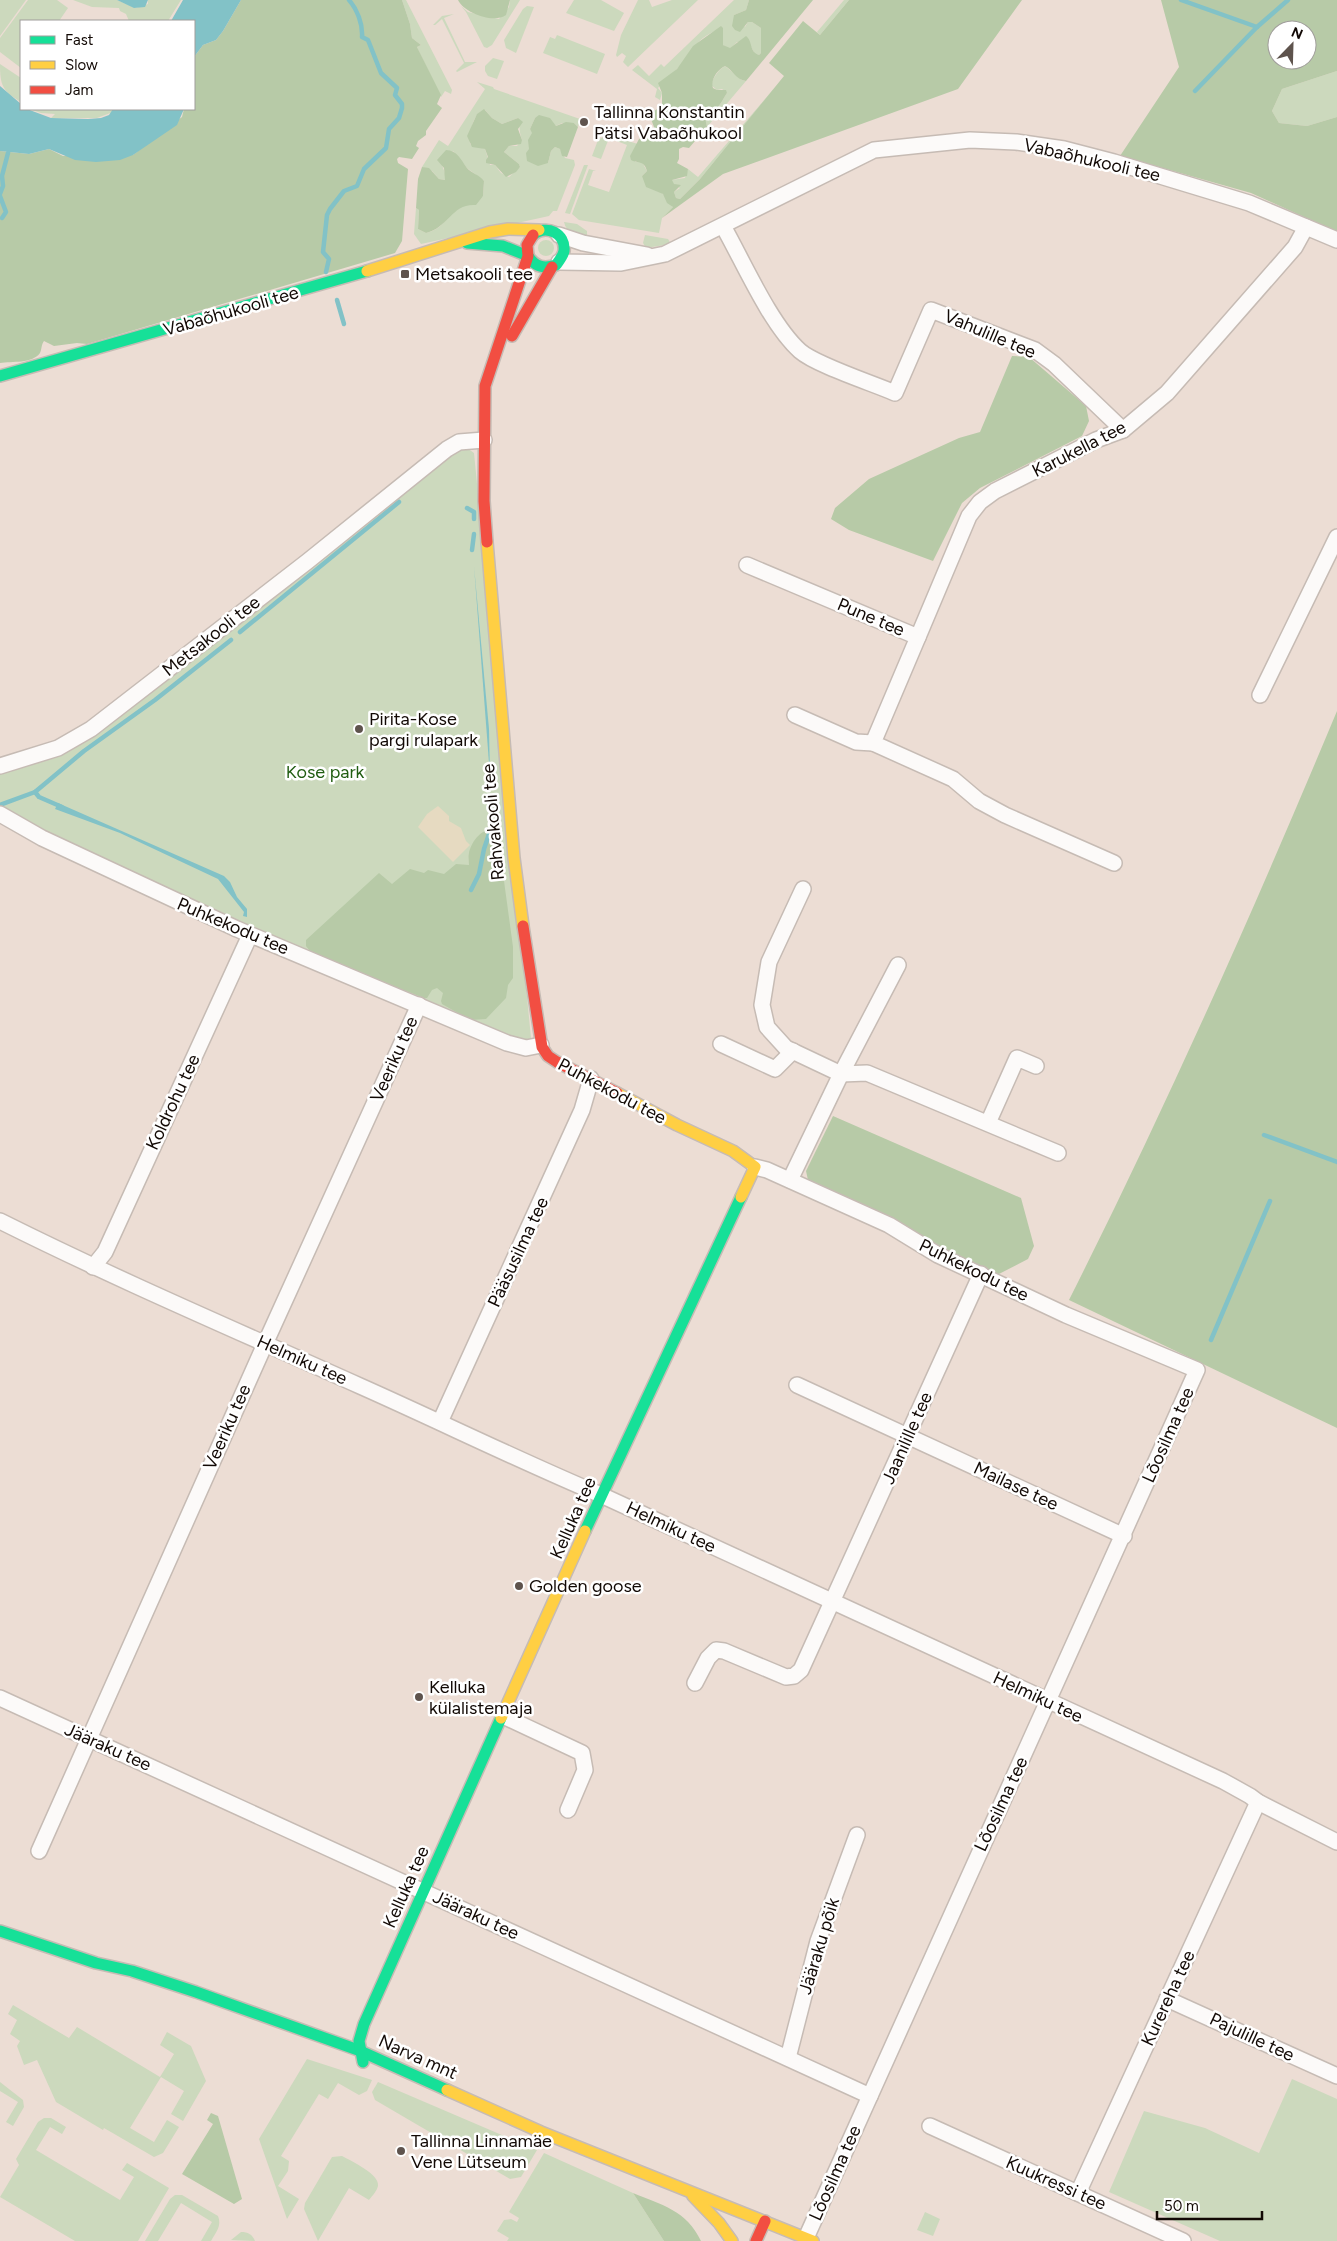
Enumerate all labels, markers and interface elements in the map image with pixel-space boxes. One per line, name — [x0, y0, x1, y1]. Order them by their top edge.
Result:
legend — [20, 20, 195, 110]
north arrow — [1267, 20, 1317, 70]
text: N — [1289, 24, 1305, 43]
text: Fast — [65, 31, 94, 49]
text: Slow — [65, 56, 98, 74]
text: Jam — [65, 81, 93, 99]
place label: Tallinna Konstantin Pätsi Vabaõhukool — [594, 101, 745, 144]
marker: Tallinna Konstantin Pätsi Vabaõhukool — [578, 116, 590, 128]
street label: Vabaõhukooli tee — [1022, 134, 1163, 186]
place label: Metsakooli tee — [415, 263, 533, 285]
marker: Metsakooli tee — [399, 268, 411, 280]
street label: Vabaõhukooli tee — [161, 281, 301, 341]
street label: Vahulille tee — [941, 305, 1039, 363]
street label: Karukella tee — [1028, 416, 1130, 482]
street label: Metsakooli tee — [158, 591, 264, 681]
street label: Pune tee — [834, 593, 908, 641]
place label: Pirita-Kose pargi rulapark — [369, 708, 478, 751]
marker: Pirita-Kose pargi rulapark — [353, 723, 365, 735]
park label: Kose park — [286, 761, 365, 783]
street label: Rahvakooli tee — [477, 763, 509, 881]
street label: Puhkekodu tee — [174, 893, 292, 959]
street label: Veeriku tee — [365, 1013, 423, 1105]
street label: Koldrohu tee — [141, 1050, 205, 1153]
street label: Puhkekodu tee — [554, 1053, 670, 1129]
street label: Pääsusilma tee — [483, 1193, 553, 1311]
street label: Puhkekodu tee — [916, 1234, 1033, 1306]
street label: Helmiku tee — [253, 1330, 351, 1390]
street label: Veeriku tee — [198, 1381, 256, 1473]
street label: Lõosilma tee — [1137, 1384, 1199, 1486]
street label: Jaanilille tee — [877, 1388, 937, 1488]
street label: Mailase tee — [970, 1457, 1062, 1515]
street label: Kelluka tee — [545, 1474, 601, 1562]
street label: Helmiku tee — [623, 1497, 720, 1557]
place label: Golden goose — [529, 1575, 642, 1597]
marker: Golden goose — [513, 1580, 525, 1592]
street label: Helmiku tee — [990, 1667, 1087, 1727]
place label: Kelluka külalistemaja — [429, 1676, 533, 1719]
marker: Kelluka külalistemaja — [413, 1691, 425, 1703]
street label: Jääraku tee — [61, 1718, 155, 1776]
street label: Lõosilma tee — [969, 1753, 1033, 1855]
street label: Kelluka tee — [378, 1843, 434, 1931]
street label: Jääraku tee — [429, 1885, 523, 1945]
street label: Jääraku põik — [794, 1895, 844, 1997]
street label: Kurereha tee — [1136, 1947, 1200, 2049]
street label: Pajulille tee — [1206, 2008, 1298, 2066]
street label: Narva mnt — [375, 2030, 461, 2084]
street label: Lõosilma tee — [804, 2122, 866, 2224]
place label: Tallinna Linnamäe Vene Lütseum — [411, 2130, 552, 2173]
marker: Tallinna Linnamäe Vene Lütseum — [395, 2145, 407, 2157]
street label: Kuukressi tee — [1002, 2151, 1110, 2215]
scale bar — [1157, 2188, 1262, 2220]
text: 50 m — [1164, 2197, 1199, 2215]

